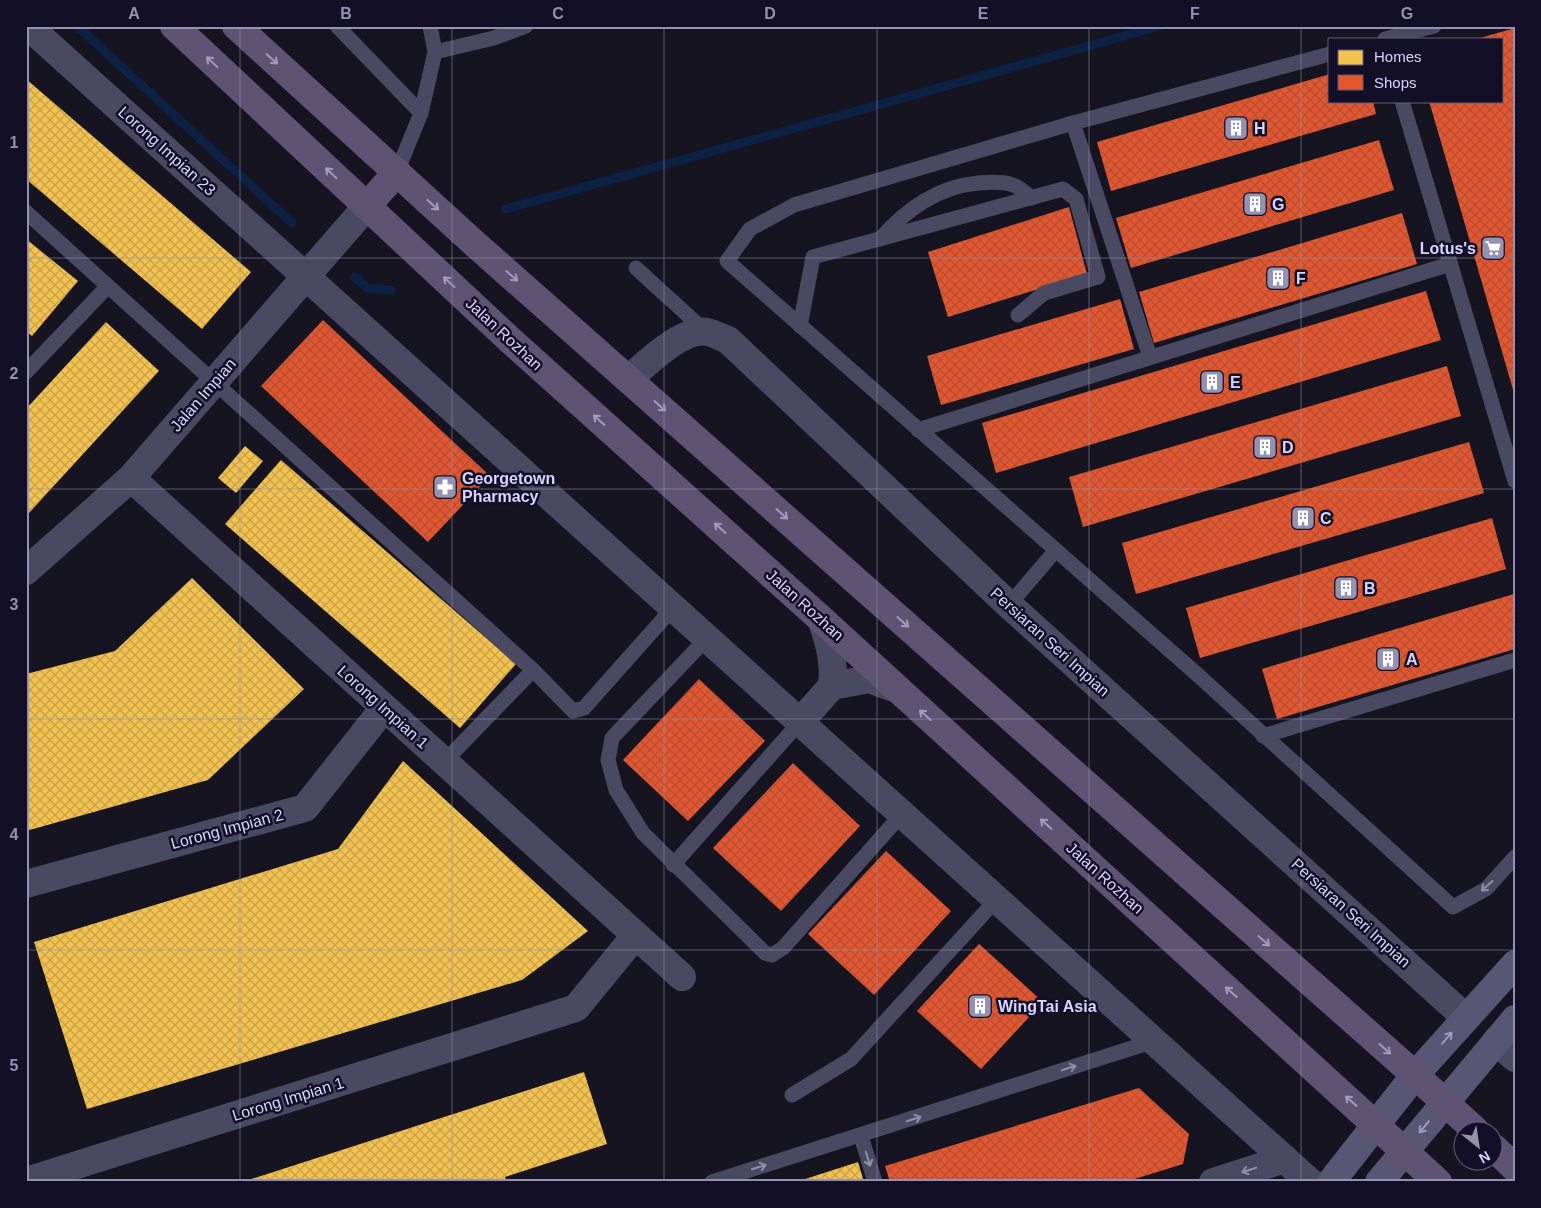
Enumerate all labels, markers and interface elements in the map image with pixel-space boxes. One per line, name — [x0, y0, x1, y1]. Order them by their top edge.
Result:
text: A — [128, 5, 140, 22]
text: B — [340, 5, 352, 22]
text: C — [552, 5, 564, 22]
text: D — [764, 5, 776, 22]
text: E — [978, 5, 989, 22]
text: F — [1190, 5, 1200, 22]
text: G — [1401, 5, 1413, 22]
legend — [1328, 38, 1504, 102]
text: Homes — [1374, 48, 1422, 65]
one-way arrow — [266, 53, 279, 65]
one-way arrow — [206, 56, 219, 68]
text: Shops — [1374, 74, 1417, 91]
street label: Lorong Impian 23 — [115, 103, 219, 199]
building icon: H — [1223, 115, 1249, 141]
place label: H — [1254, 120, 1266, 137]
text: 1 — [10, 134, 19, 151]
one-way arrow — [325, 167, 338, 179]
building icon: G — [1242, 191, 1268, 217]
place label: G — [1272, 196, 1284, 213]
one-way arrow — [426, 199, 439, 211]
supermarket icon: Lotus's — [1480, 235, 1506, 261]
place label: Lotus's — [1420, 240, 1476, 257]
building icon: F — [1265, 265, 1291, 291]
one-way arrow — [505, 270, 518, 282]
place label: F — [1296, 270, 1306, 287]
one-way arrow — [442, 277, 455, 288]
street label: Jalan Rozhan — [462, 294, 546, 374]
street label: Jalan Impian — [167, 355, 239, 435]
text: 2 — [10, 365, 19, 382]
building icon: E — [1199, 369, 1225, 395]
place label: E — [1230, 374, 1241, 391]
one-way arrow — [654, 400, 667, 412]
one-way arrow — [592, 414, 605, 425]
building icon: D — [1252, 434, 1278, 460]
place label: D — [1282, 439, 1294, 456]
place label: Georgetown Pharmacy — [462, 470, 555, 505]
pharmacy icon: Georgetown Pharmacy — [432, 474, 458, 500]
building icon: C — [1290, 505, 1316, 531]
one-way arrow — [775, 508, 788, 520]
place label: C — [1320, 510, 1332, 527]
one-way arrow — [713, 522, 726, 534]
street label: Jalan Rozhan — [763, 566, 847, 644]
building icon: B — [1333, 575, 1359, 601]
place label: B — [1364, 580, 1376, 597]
street label: Persiaran Seri Impian — [987, 584, 1113, 700]
text: 3 — [10, 596, 19, 613]
one-way arrow — [897, 616, 910, 628]
building icon: A — [1375, 646, 1401, 672]
place label: A — [1406, 651, 1418, 668]
street label: Lorong Impian 1 — [334, 662, 432, 752]
one-way arrow — [919, 709, 932, 721]
street label: Lorong Impian 2 — [169, 806, 285, 852]
one-way arrow — [1039, 818, 1052, 830]
text: 4 — [10, 826, 19, 843]
street label: Jalan Rozhan — [1063, 839, 1147, 917]
street label: Persiaran Seri Impian — [1288, 855, 1414, 971]
one-way arrow — [1481, 880, 1494, 892]
one-way arrow — [1257, 935, 1270, 947]
one-way arrow — [1224, 986, 1237, 998]
building icon: WingTai Asia — [967, 993, 993, 1019]
place label: WingTai Asia — [998, 998, 1097, 1015]
one-way arrow — [1441, 1032, 1453, 1045]
one-way arrow — [1379, 1043, 1392, 1055]
text: 5 — [10, 1057, 19, 1074]
one-way arrow — [1060, 1063, 1076, 1073]
street label: Lorong Impian 1 — [230, 1074, 346, 1124]
one-way arrow — [1345, 1095, 1358, 1107]
one-way arrow — [906, 1113, 922, 1123]
one-way arrow — [1418, 1120, 1430, 1133]
north arrow — [1454, 1120, 1504, 1170]
text: N — [1476, 1148, 1493, 1167]
one-way arrow — [864, 1150, 874, 1166]
one-way arrow — [751, 1162, 767, 1172]
one-way arrow — [1242, 1166, 1258, 1176]

